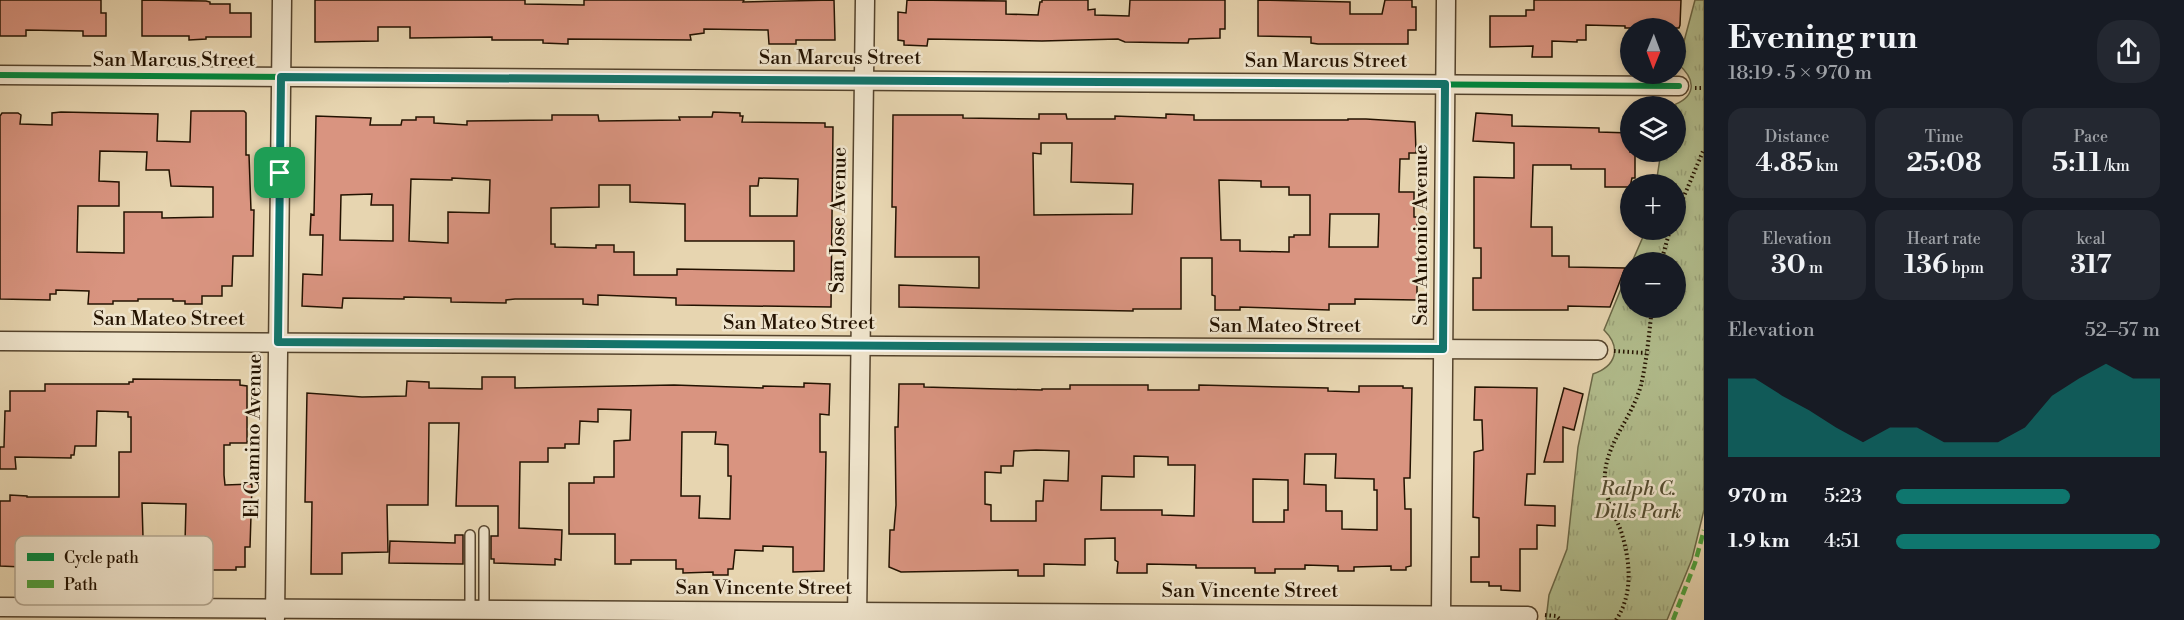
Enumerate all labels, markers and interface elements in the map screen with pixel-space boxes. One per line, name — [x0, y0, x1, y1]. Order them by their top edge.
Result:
north arrow — [1620, 18, 1686, 84]
map controls — [1620, 18, 1686, 318]
text: Evening run — [1728, 18, 1917, 59]
button: share — [2097, 20, 2160, 83]
street label: San Marcus Street — [759, 46, 921, 71]
street label: San Marcus Street — [93, 48, 255, 73]
street label: San Marcus Street — [1245, 49, 1407, 74]
text: 18:19 · 5 × 970 m — [1728, 61, 1872, 86]
button: layers — [1620, 96, 1686, 162]
text: Distance — [1765, 127, 1829, 147]
text: Time — [1925, 127, 1963, 147]
text: Pace — [2074, 127, 2108, 147]
street label: San Antonio Avenue — [1409, 144, 1434, 326]
pin — [254, 147, 305, 198]
street label: San Jose Avenue — [825, 147, 853, 293]
text: 4.85 — [1756, 147, 1813, 179]
text: 25:08 — [1907, 147, 1981, 179]
text: 5:11 — [2052, 147, 2101, 179]
icon: arrive — [263, 156, 296, 189]
text: km — [1813, 156, 1838, 176]
text: /km — [2101, 156, 2130, 176]
button: + — [1620, 174, 1686, 240]
text: Elevation — [1762, 229, 1832, 249]
text: Heart rate — [1907, 229, 1981, 249]
text: kcal — [2076, 229, 2106, 249]
text: 30 — [1771, 249, 1806, 281]
text: 136 — [1904, 249, 1948, 281]
text: 317 — [2070, 249, 2112, 281]
button: − — [1620, 252, 1686, 318]
text: m — [1806, 258, 1823, 278]
text: bpm — [1948, 258, 1984, 278]
street label: San Mateo Street — [93, 307, 245, 332]
street label: San Mateo Street — [723, 311, 875, 336]
street label: San Mateo Street — [1209, 314, 1361, 339]
text: Elevation — [1728, 318, 1815, 343]
text: 52–57 m — [2085, 318, 2160, 343]
street label: El Camino Avenue — [240, 353, 268, 519]
park label: Ralph C. Dills Park — [1593, 477, 1682, 525]
text: 970 m — [1728, 484, 1788, 509]
text: 5:23 — [1824, 484, 1862, 509]
text: 1.9 km — [1728, 529, 1790, 554]
text: 4:51 — [1824, 529, 1860, 554]
legend — [15, 536, 213, 605]
text: Cycle path — [64, 548, 139, 568]
text: Path — [64, 575, 98, 595]
street label: San Vincente Street — [676, 576, 852, 601]
street label: San Vincente Street — [1162, 579, 1338, 604]

